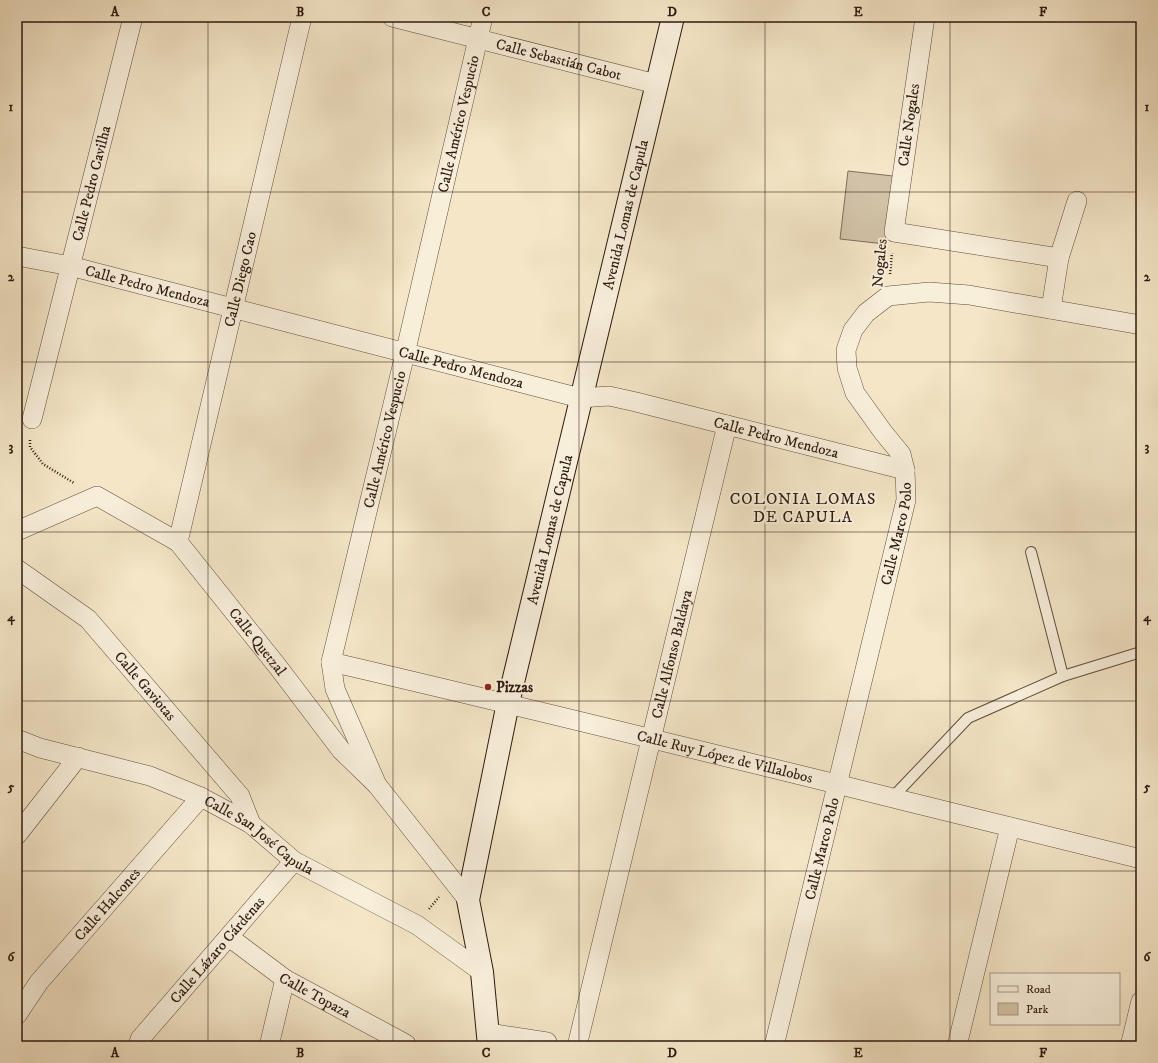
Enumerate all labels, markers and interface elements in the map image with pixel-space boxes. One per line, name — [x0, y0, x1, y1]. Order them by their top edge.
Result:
text: A — [110, 4, 120, 20]
text: B — [296, 4, 304, 20]
text: C — [482, 4, 491, 20]
text: D — [667, 4, 677, 20]
text: E — [853, 4, 863, 20]
text: F — [1039, 4, 1048, 20]
street label: Calle Sebastián Cabot — [494, 34, 624, 84]
street label: Calle Américo Vespucio — [433, 53, 483, 195]
street label: Calle Nogales — [894, 82, 924, 168]
text: 1 — [9, 99, 14, 115]
text: 1 — [1145, 99, 1150, 115]
street label: Calle Pedro Cavilha — [68, 123, 115, 243]
street label: Avenida Lomas de Capula — [598, 137, 653, 292]
street label: Calle Diego Cao — [220, 230, 261, 329]
street label: Nogales — [868, 238, 892, 288]
street label: Calle Pedro Mendoza — [83, 261, 213, 311]
text: 2 — [8, 269, 15, 285]
text: 2 — [1144, 269, 1151, 285]
street label: Calle Pedro Mendoza — [397, 342, 526, 393]
street label: Calle Américo Vespucio — [359, 369, 410, 510]
street label: Calle Pedro Mendoza — [712, 412, 841, 463]
text: 3 — [9, 439, 14, 455]
text: 3 — [1145, 439, 1150, 455]
street label: Avenida Lomas de Capula — [522, 452, 577, 607]
street label: Calle Marco Polo — [876, 482, 916, 587]
district label: COLONIA LOMAS DE CAPULA — [730, 489, 876, 527]
street label: Calle Alfonso Baldaya — [647, 587, 696, 721]
street label: Calle Quetzal — [225, 604, 291, 680]
text: 4 — [6, 609, 15, 626]
text: 4 — [1142, 609, 1151, 626]
street label: Calle Gaviotas — [110, 647, 181, 725]
place label: Pizzas — [496, 678, 533, 697]
marker: Pizzas — [483, 682, 493, 692]
street label: Calle Ruy López de Villalobos — [635, 726, 815, 787]
text: 5 — [7, 779, 15, 795]
text: 5 — [1143, 779, 1151, 795]
street label: Calle San José Capula — [201, 791, 317, 879]
street label: Calle Marco Polo — [800, 796, 843, 902]
street label: Calle Halcones — [70, 864, 144, 945]
street label: Calle Lázaro Cárdenas — [165, 892, 269, 1008]
text: 6 — [8, 949, 16, 965]
text: 6 — [1144, 949, 1152, 965]
street label: Calle Topaza — [275, 968, 355, 1022]
legend — [990, 973, 1120, 1025]
text: Road — [1026, 982, 1051, 997]
text: Park — [1026, 1002, 1048, 1017]
text: A — [110, 1045, 120, 1061]
text: B — [296, 1045, 304, 1061]
text: C — [482, 1045, 491, 1061]
text: D — [667, 1045, 677, 1061]
text: E — [853, 1045, 863, 1061]
text: F — [1039, 1045, 1048, 1061]

